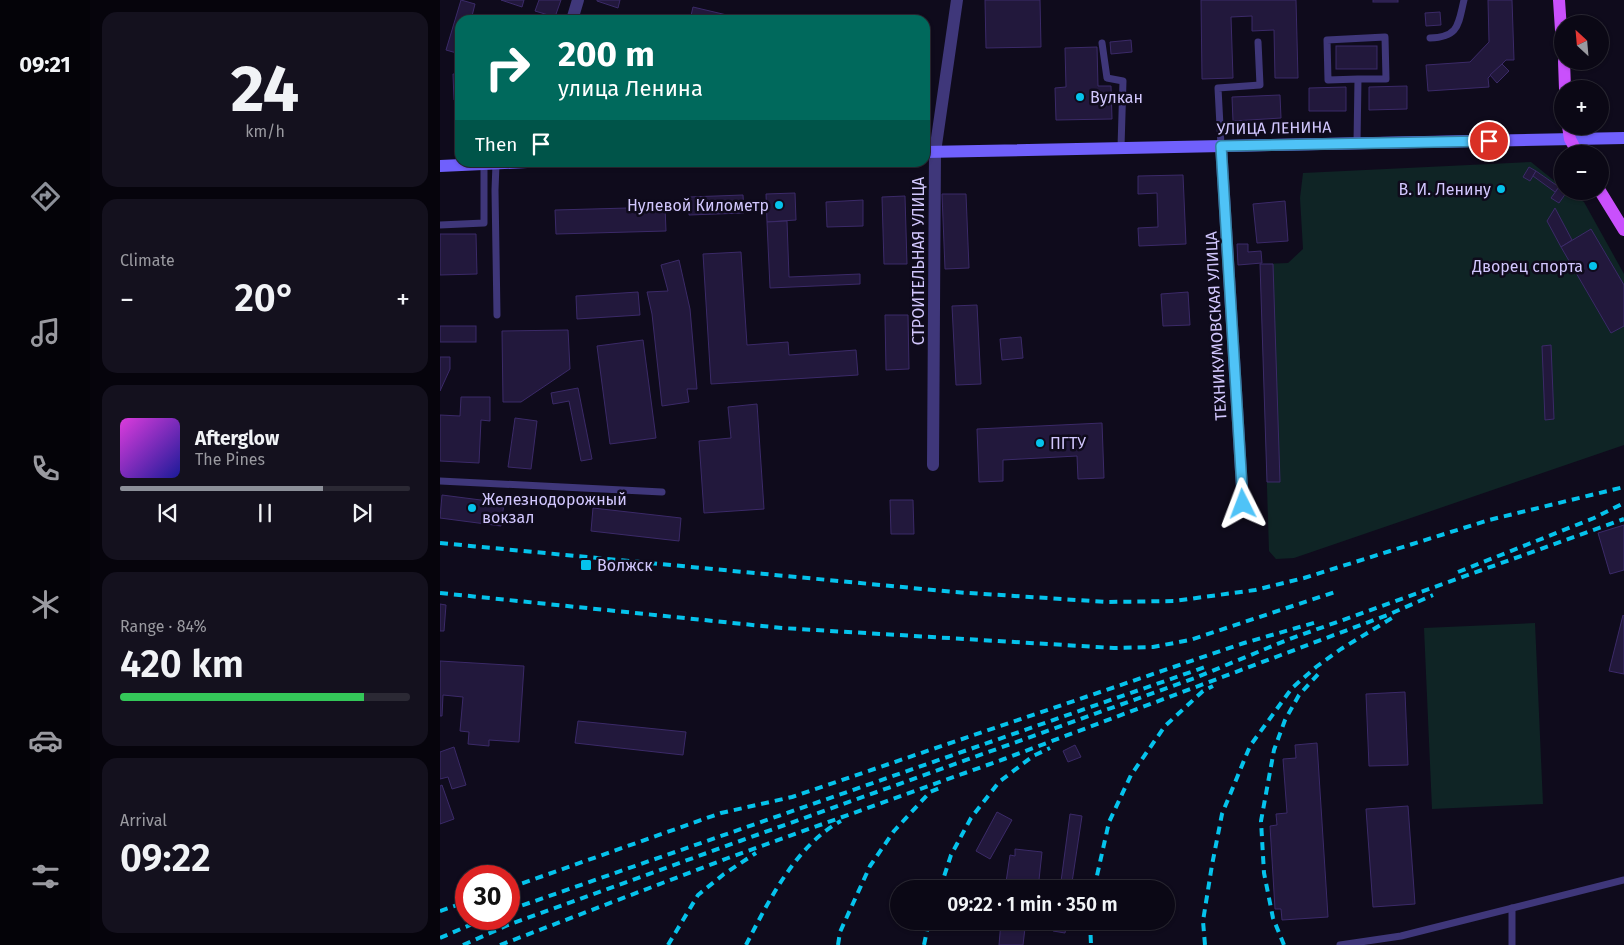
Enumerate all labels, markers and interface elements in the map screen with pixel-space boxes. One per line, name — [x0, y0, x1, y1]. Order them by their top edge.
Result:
north arrow — [1554, 15, 1609, 70]
map controls — [1554, 15, 1609, 200]
text: 200 m — [558, 33, 655, 75]
icon: right — [475, 35, 540, 100]
text: 24 — [231, 50, 299, 128]
text: 09:21 — [19, 51, 71, 78]
text: улица Ленина — [558, 75, 703, 102]
button: + — [1554, 80, 1609, 135]
place label: Вулкан — [1090, 88, 1143, 107]
marker: Вулкан — [1074, 91, 1086, 103]
street label: УЛИЦА ЛЕНИНА — [1216, 117, 1332, 139]
pin — [1468, 120, 1510, 162]
text: km/h — [245, 122, 285, 141]
icon: arrive — [1475, 127, 1503, 155]
icon: arrive — [527, 130, 555, 158]
text: Then — [475, 133, 517, 156]
button: − — [1554, 145, 1609, 200]
street label: СТРОИТЕЛЬНАЯ УЛИЦА — [909, 176, 928, 345]
icon: directions — [28, 179, 63, 214]
place label: В. И. Ленину — [1398, 180, 1491, 199]
marker: В. И. Ленину — [1495, 183, 1507, 195]
place label: Нулевой Километр — [627, 196, 769, 215]
marker: Нулевой Километр — [773, 199, 785, 211]
street label: ТЕХНИКУМОВСКАЯ УЛИЦА — [1202, 230, 1230, 421]
text: Climate — [120, 251, 175, 270]
place label: Дворец спорта — [1471, 257, 1583, 276]
marker: Дворец спорта — [1587, 260, 1599, 272]
text: 20° — [234, 275, 296, 321]
text: − — [120, 283, 134, 316]
text: + — [396, 283, 410, 316]
icon: music — [28, 315, 63, 350]
text: Afterglow — [195, 427, 279, 450]
place label: ПГТУ — [1050, 434, 1086, 453]
marker: ПГТУ — [1034, 437, 1046, 449]
text: The Pines — [195, 450, 265, 469]
icon: phone — [28, 451, 63, 486]
position arrow — [1216, 477, 1268, 529]
place label: Железнодорожный вокзал — [482, 490, 627, 527]
icon: previous — [154, 499, 182, 527]
icon: pause — [251, 499, 279, 527]
icon: next — [348, 499, 376, 527]
marker: Железнодорожный вокзал — [466, 502, 478, 514]
place label: Волжск — [597, 556, 653, 575]
marker: Волжск — [579, 558, 593, 572]
icon: climate — [28, 587, 63, 622]
text: Range · 84% — [120, 617, 207, 636]
text: 420 km — [120, 641, 244, 687]
icon: car — [28, 723, 63, 758]
text: Arrival — [120, 811, 167, 830]
text: 09:22 — [120, 835, 211, 881]
icon: filters — [28, 859, 63, 894]
speed limit sign: 30 — [455, 865, 520, 930]
text: 09:22 · 1 min · 350 m — [947, 893, 1118, 916]

